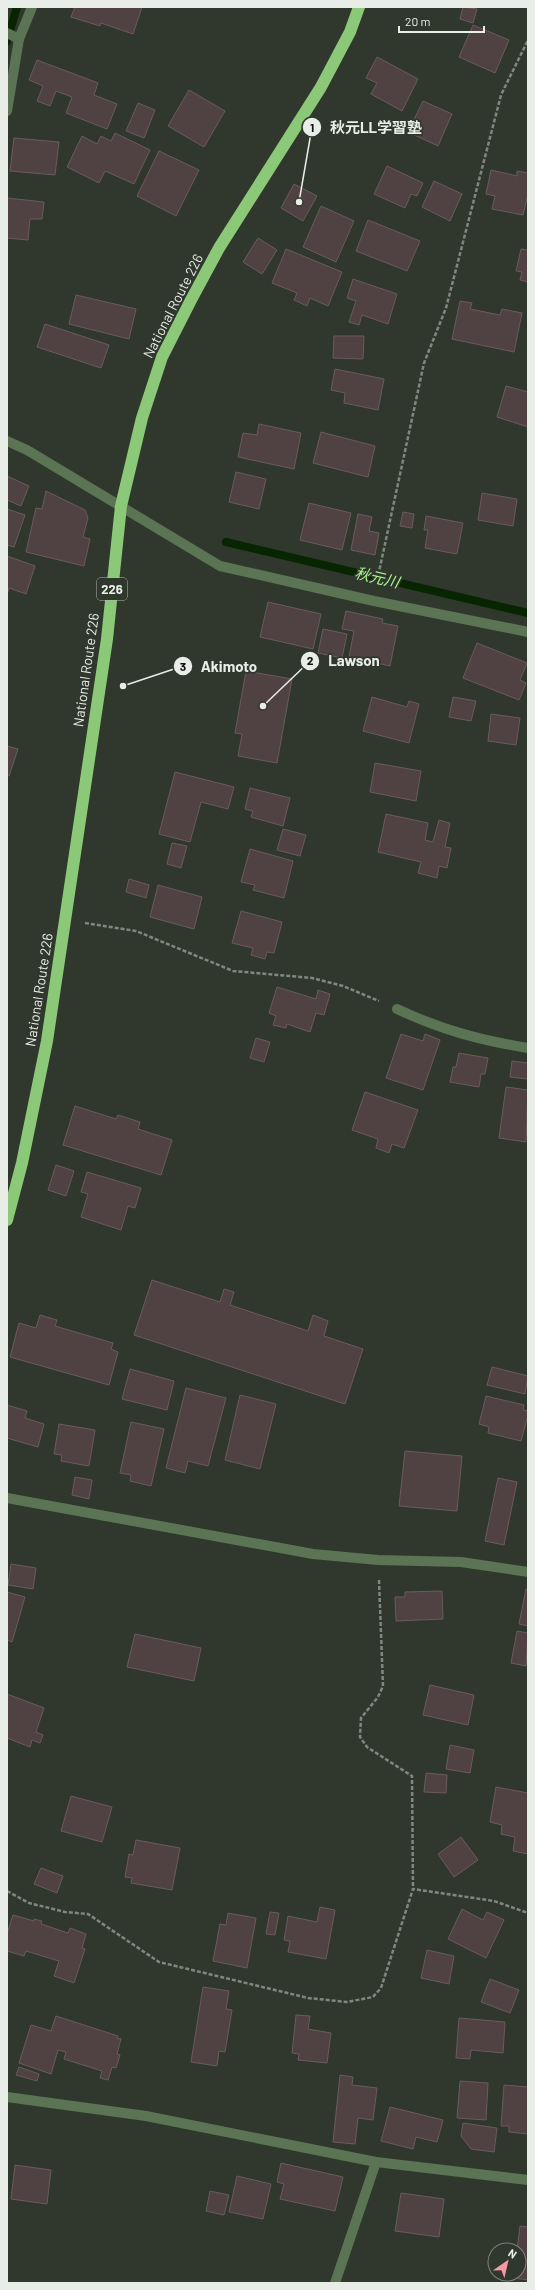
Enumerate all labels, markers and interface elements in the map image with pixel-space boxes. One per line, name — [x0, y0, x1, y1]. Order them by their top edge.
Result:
scale bar — [399, 8, 484, 34]
text: 20 m — [405, 14, 431, 28]
callout: 秋元LL学習塾 — [302, 114, 430, 141]
text: 秋元LL学習塾 — [330, 118, 422, 136]
text: 1 — [310, 120, 314, 134]
street label: National Route 226 — [139, 251, 206, 361]
water label: 秋元川 — [353, 563, 403, 591]
road number: 226 — [97, 578, 127, 600]
street label: National Route 226 — [69, 612, 102, 728]
callout: Lawson — [300, 647, 388, 674]
text: Lawson — [328, 651, 380, 669]
callout: Akimoto — [173, 653, 265, 680]
text: 2 — [307, 653, 314, 667]
text: Akimoto — [201, 657, 257, 675]
text: 3 — [180, 659, 186, 673]
street label: National Route 226 — [21, 932, 56, 1048]
north arrow — [487, 2242, 527, 2282]
text: N — [506, 2246, 520, 2261]

